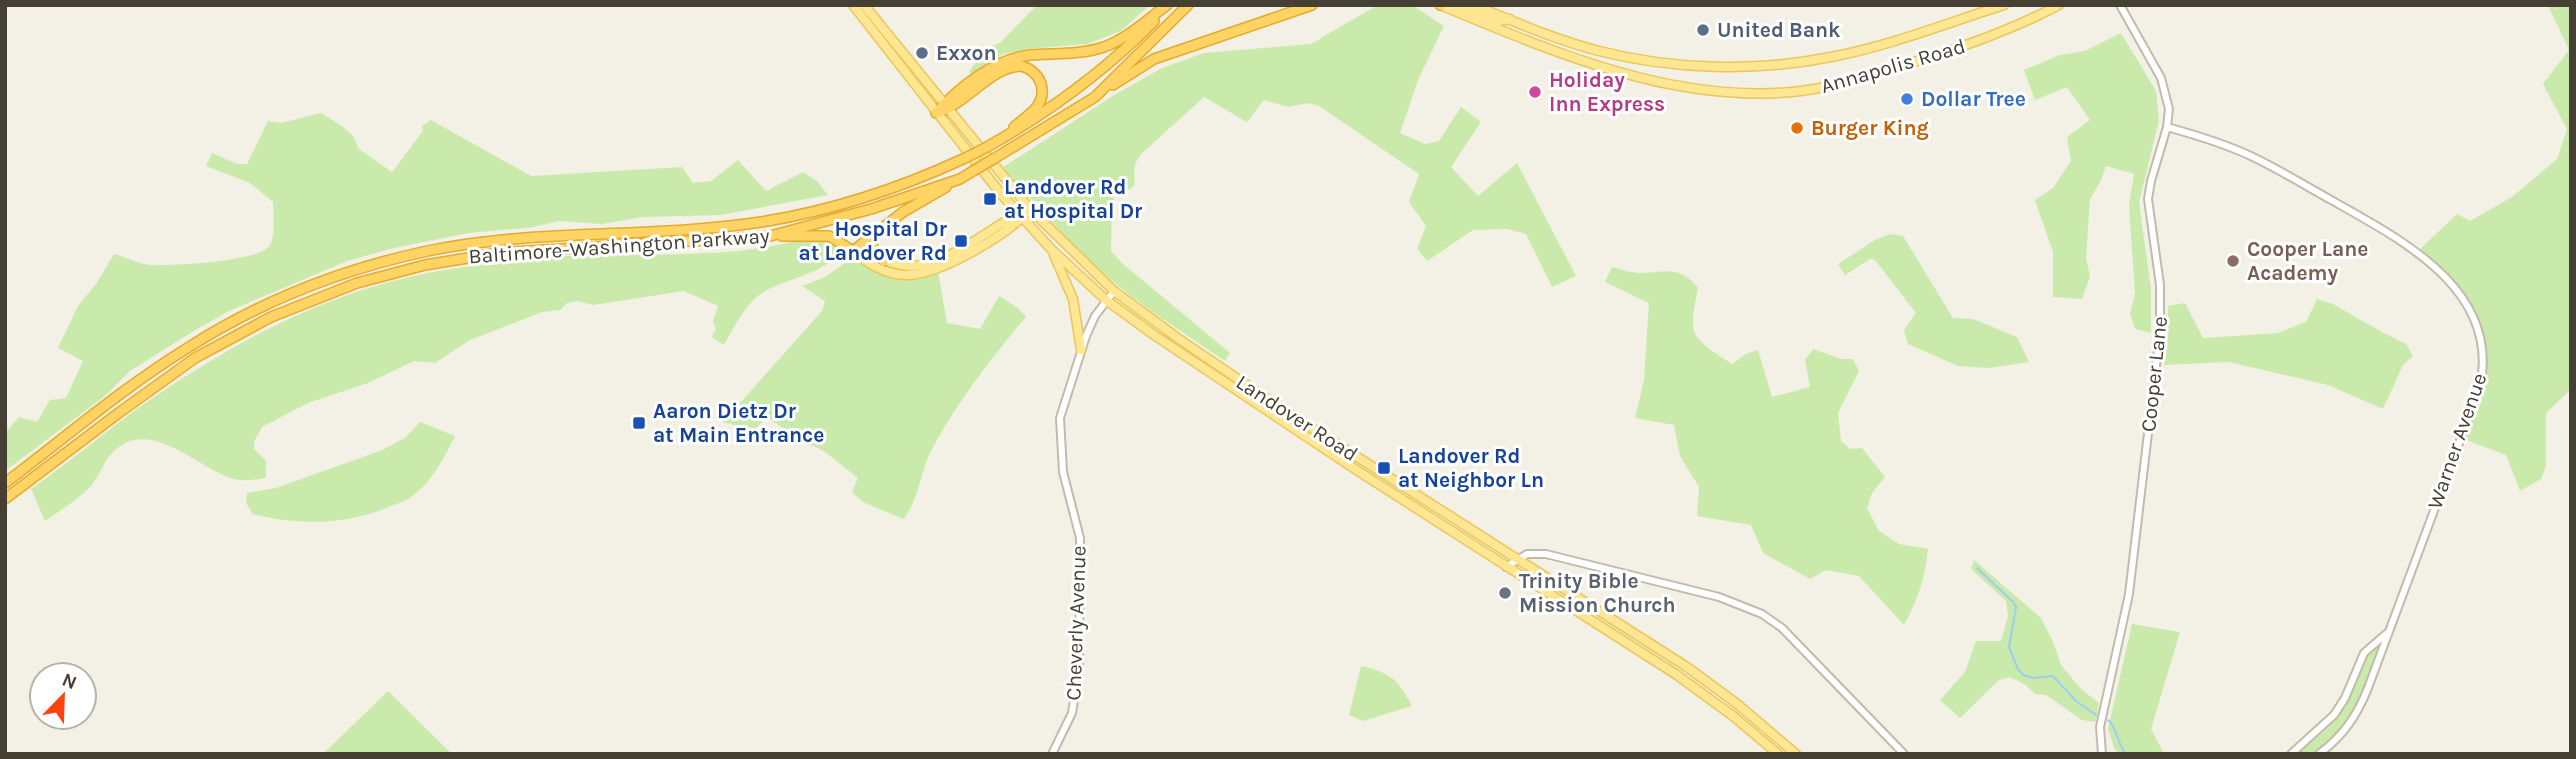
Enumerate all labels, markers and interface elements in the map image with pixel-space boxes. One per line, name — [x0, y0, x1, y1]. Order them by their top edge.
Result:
place label: United Bank — [1717, 18, 1841, 42]
marker: United Bank — [1695, 22, 1711, 38]
street label: Annapolis Road — [1818, 34, 1968, 98]
place label: Exxon — [936, 41, 997, 65]
marker: Exxon — [914, 45, 930, 61]
place label: Holiday Inn Express — [1549, 68, 1665, 116]
marker: Holiday Inn Express — [1527, 84, 1543, 100]
place label: Dollar Tree — [1921, 87, 2026, 111]
marker: Dollar Tree — [1899, 91, 1915, 107]
place label: Burger King — [1811, 116, 1929, 140]
marker: Burger King — [1789, 120, 1805, 136]
place label: Landover Rd at Hospital Dr — [1004, 175, 1143, 223]
marker: Landover Rd at Hospital Dr — [982, 191, 998, 207]
place label: Hospital Dr at Landover Rd — [799, 217, 948, 265]
street label: Baltimore-Washington Parkway — [468, 223, 771, 268]
marker: Hospital Dr at Landover Rd — [953, 233, 969, 249]
place label: Cooper Lane Academy — [2247, 237, 2368, 285]
marker: Cooper Lane Academy — [2225, 253, 2241, 269]
street label: Cooper Lane — [2136, 315, 2172, 433]
street label: Landover Road — [1232, 370, 1362, 466]
street label: Warner Avenue — [2422, 370, 2492, 512]
place label: Aaron Dietz Dr at Main Entrance — [653, 399, 824, 447]
marker: Aaron Dietz Dr at Main Entrance — [631, 415, 647, 431]
place label: Landover Rd at Neighbor Ln — [1398, 444, 1544, 492]
marker: Landover Rd at Neighbor Ln — [1376, 460, 1392, 476]
street label: Cheverly Avenue — [1061, 545, 1091, 701]
place label: Trinity Bible Mission Church — [1519, 569, 1676, 617]
marker: Trinity Bible Mission Church — [1497, 585, 1513, 601]
north arrow — [28, 661, 98, 731]
text: N — [59, 668, 80, 694]

